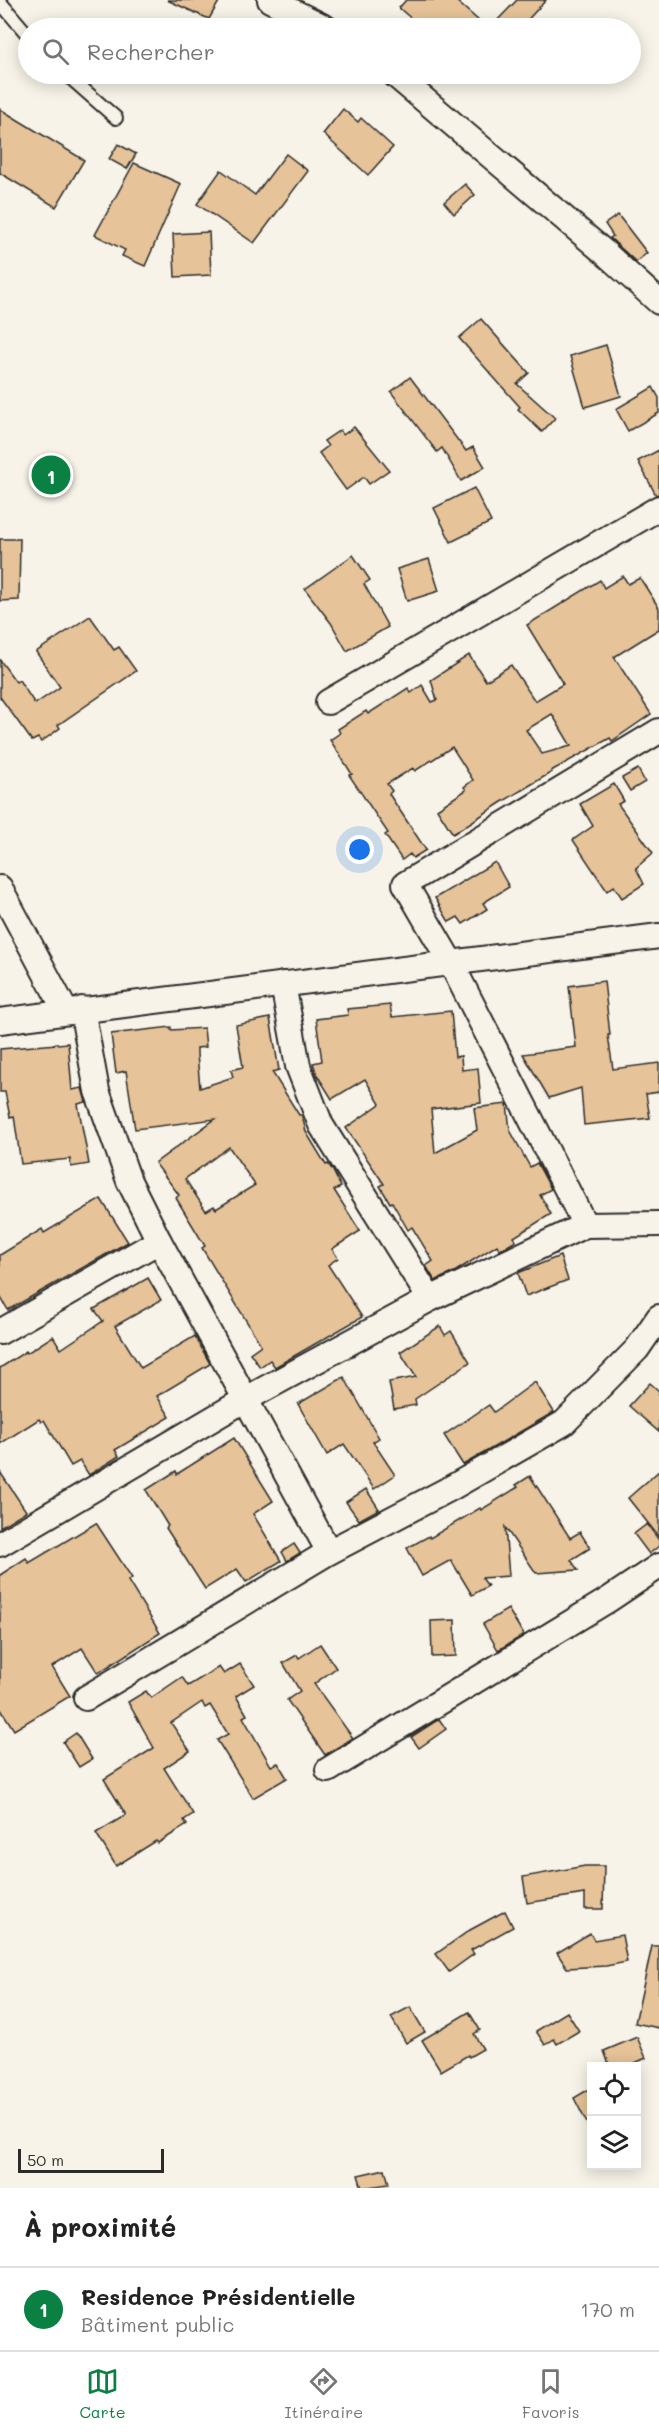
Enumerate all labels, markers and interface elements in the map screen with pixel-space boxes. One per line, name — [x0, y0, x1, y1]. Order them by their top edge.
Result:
search box — [18, 18, 641, 84]
icon: search — [39, 35, 72, 68]
text: Rechercher — [87, 37, 215, 66]
pin: 1 — [32, 452, 70, 498]
your location — [345, 835, 374, 864]
map controls — [587, 2062, 641, 2170]
button: locate — [587, 2062, 641, 2116]
button: layers — [587, 2116, 641, 2170]
scale bar — [18, 2146, 164, 2174]
text: 50 m — [27, 2149, 64, 2170]
text: À proximité — [24, 2210, 176, 2244]
text: Residence Présidentielle — [81, 2282, 355, 2311]
text: 1 — [39, 2296, 48, 2322]
text: 170 m — [580, 2296, 635, 2322]
text: Bâtiment public — [81, 2311, 234, 2337]
tab: Carte — [79, 2365, 126, 2422]
tab: Itinéraire — [285, 2365, 363, 2422]
tab: Favoris — [522, 2365, 580, 2422]

